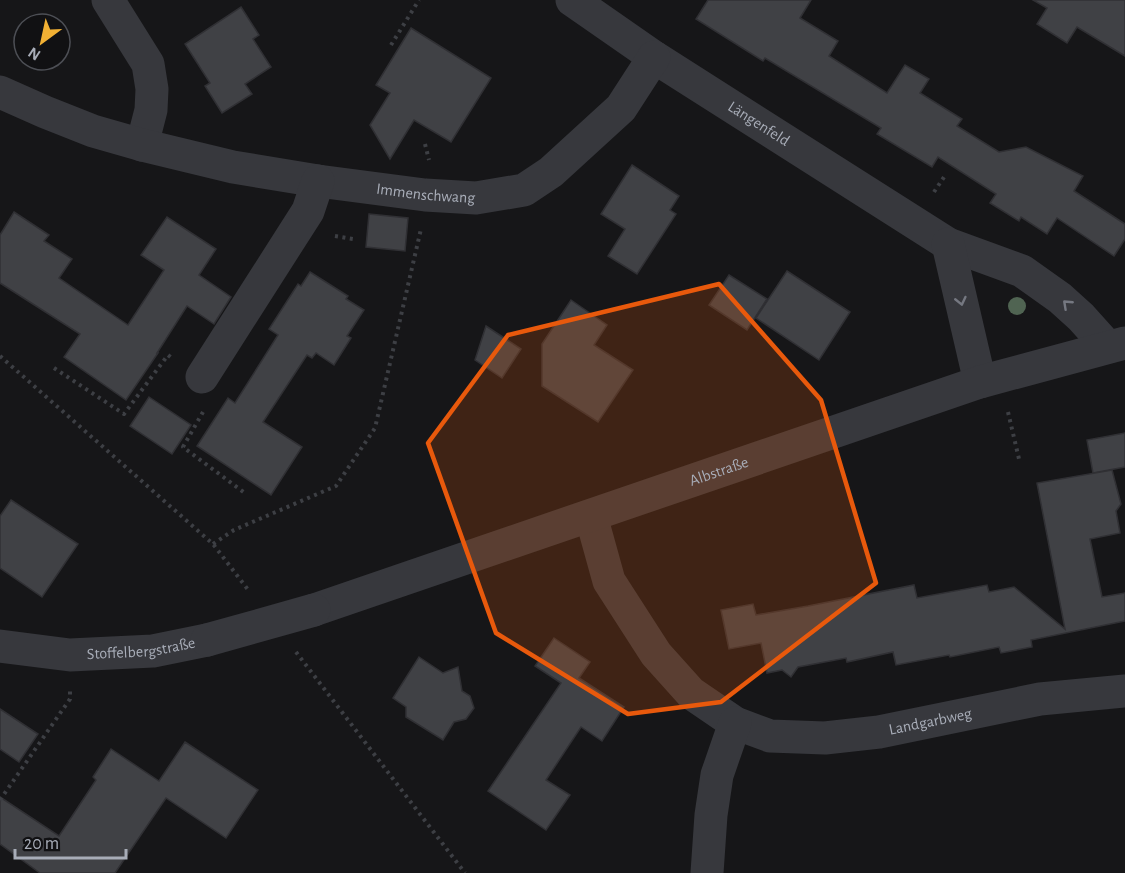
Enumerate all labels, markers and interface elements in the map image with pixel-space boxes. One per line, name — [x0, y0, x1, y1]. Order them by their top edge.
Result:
north arrow — [12, 12, 72, 72]
text: N — [25, 44, 43, 63]
street label: Längenfeld — [725, 98, 792, 149]
street label: Immenschwang — [375, 181, 476, 206]
one-way arrow — [954, 296, 967, 306]
one-way arrow — [1064, 301, 1075, 312]
street label: Albstraße — [687, 454, 750, 489]
street label: Stoffelbergstraße — [86, 635, 197, 662]
street label: Landgarbweg — [888, 705, 973, 738]
scale bar — [15, 822, 126, 860]
text: 20 m — [24, 835, 59, 853]

